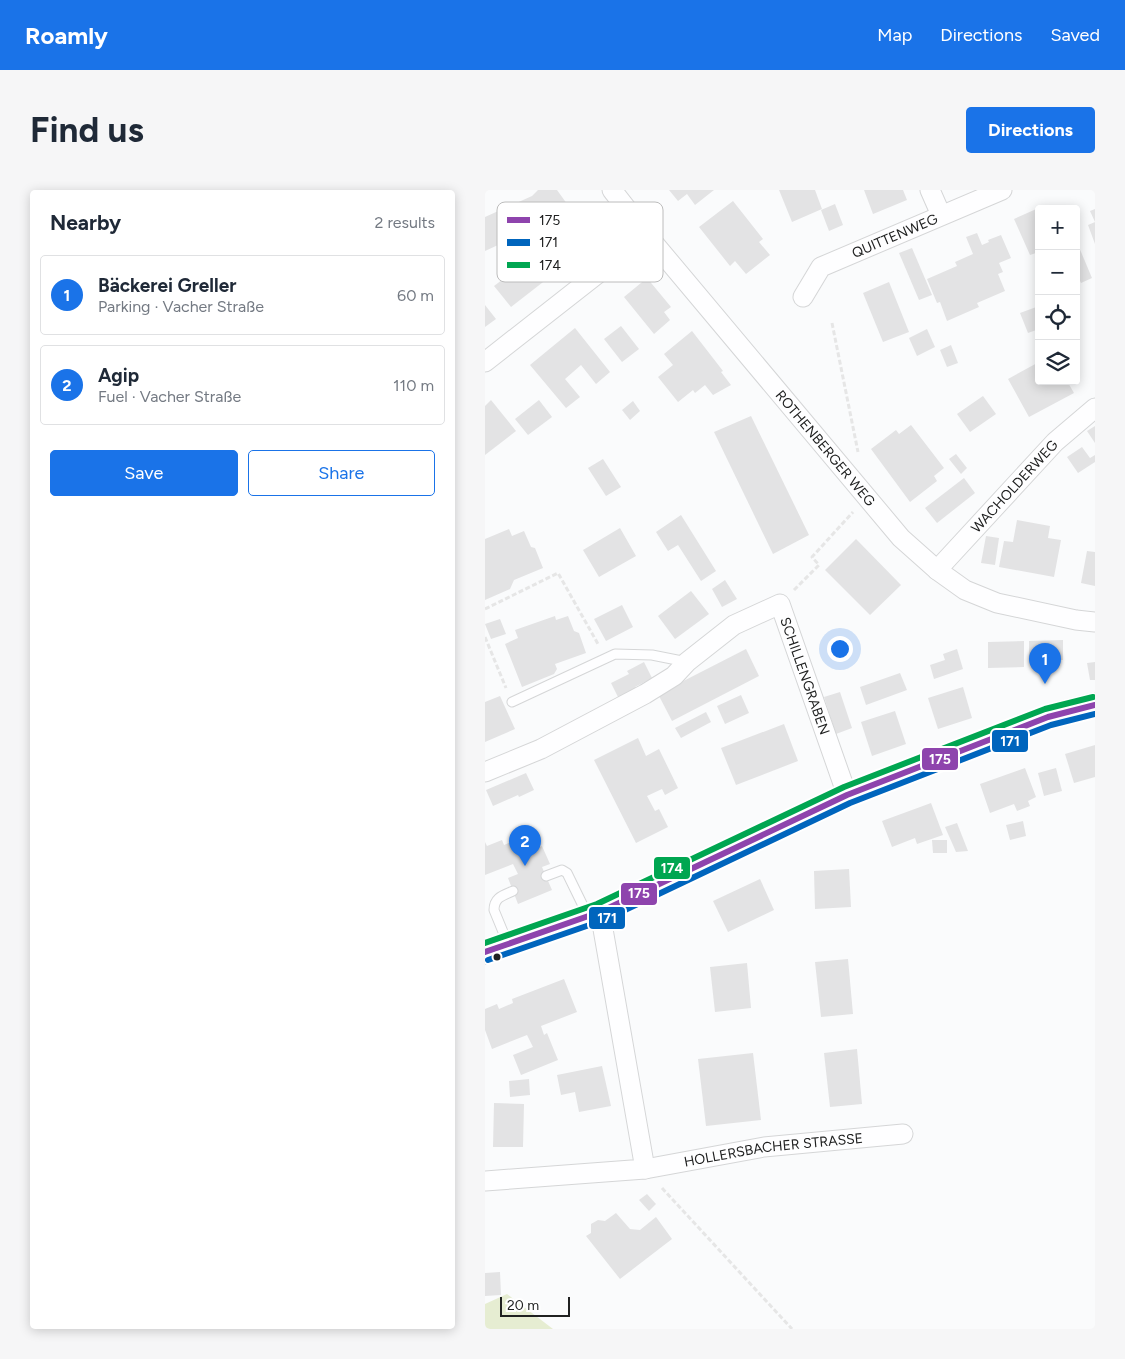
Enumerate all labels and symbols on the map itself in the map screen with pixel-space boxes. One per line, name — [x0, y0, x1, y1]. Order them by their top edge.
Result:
legend — [497, 202, 663, 282]
street label: QUITTENWEG — [849, 210, 940, 261]
text: 175 — [539, 212, 560, 229]
text: 171 — [539, 234, 558, 251]
text: 174 — [539, 257, 561, 274]
street label: ROTHENBERGER WEG — [772, 387, 879, 510]
street label: WACHOLDERWEG — [967, 436, 1061, 536]
street label: SCHILLENGRABEN — [777, 615, 834, 737]
your location — [827, 636, 853, 662]
pin: 1 — [1029, 643, 1061, 684]
line badge: 171 — [991, 729, 1029, 753]
text: 171 — [1000, 733, 1020, 750]
line badge: 175 — [921, 747, 959, 771]
text: 175 — [929, 751, 951, 768]
pin: 2 — [509, 825, 541, 866]
line badge: 174 — [653, 856, 691, 880]
text: 174 — [661, 860, 683, 877]
line badge: 175 — [620, 882, 658, 906]
text: 175 — [628, 885, 650, 902]
line badge: 171 — [588, 906, 626, 930]
text: 171 — [597, 910, 617, 927]
unlabelled marker — [492, 952, 502, 962]
street label: HOLLERSBACHER STRASSE — [682, 1129, 864, 1170]
scale bar — [500, 1294, 570, 1317]

